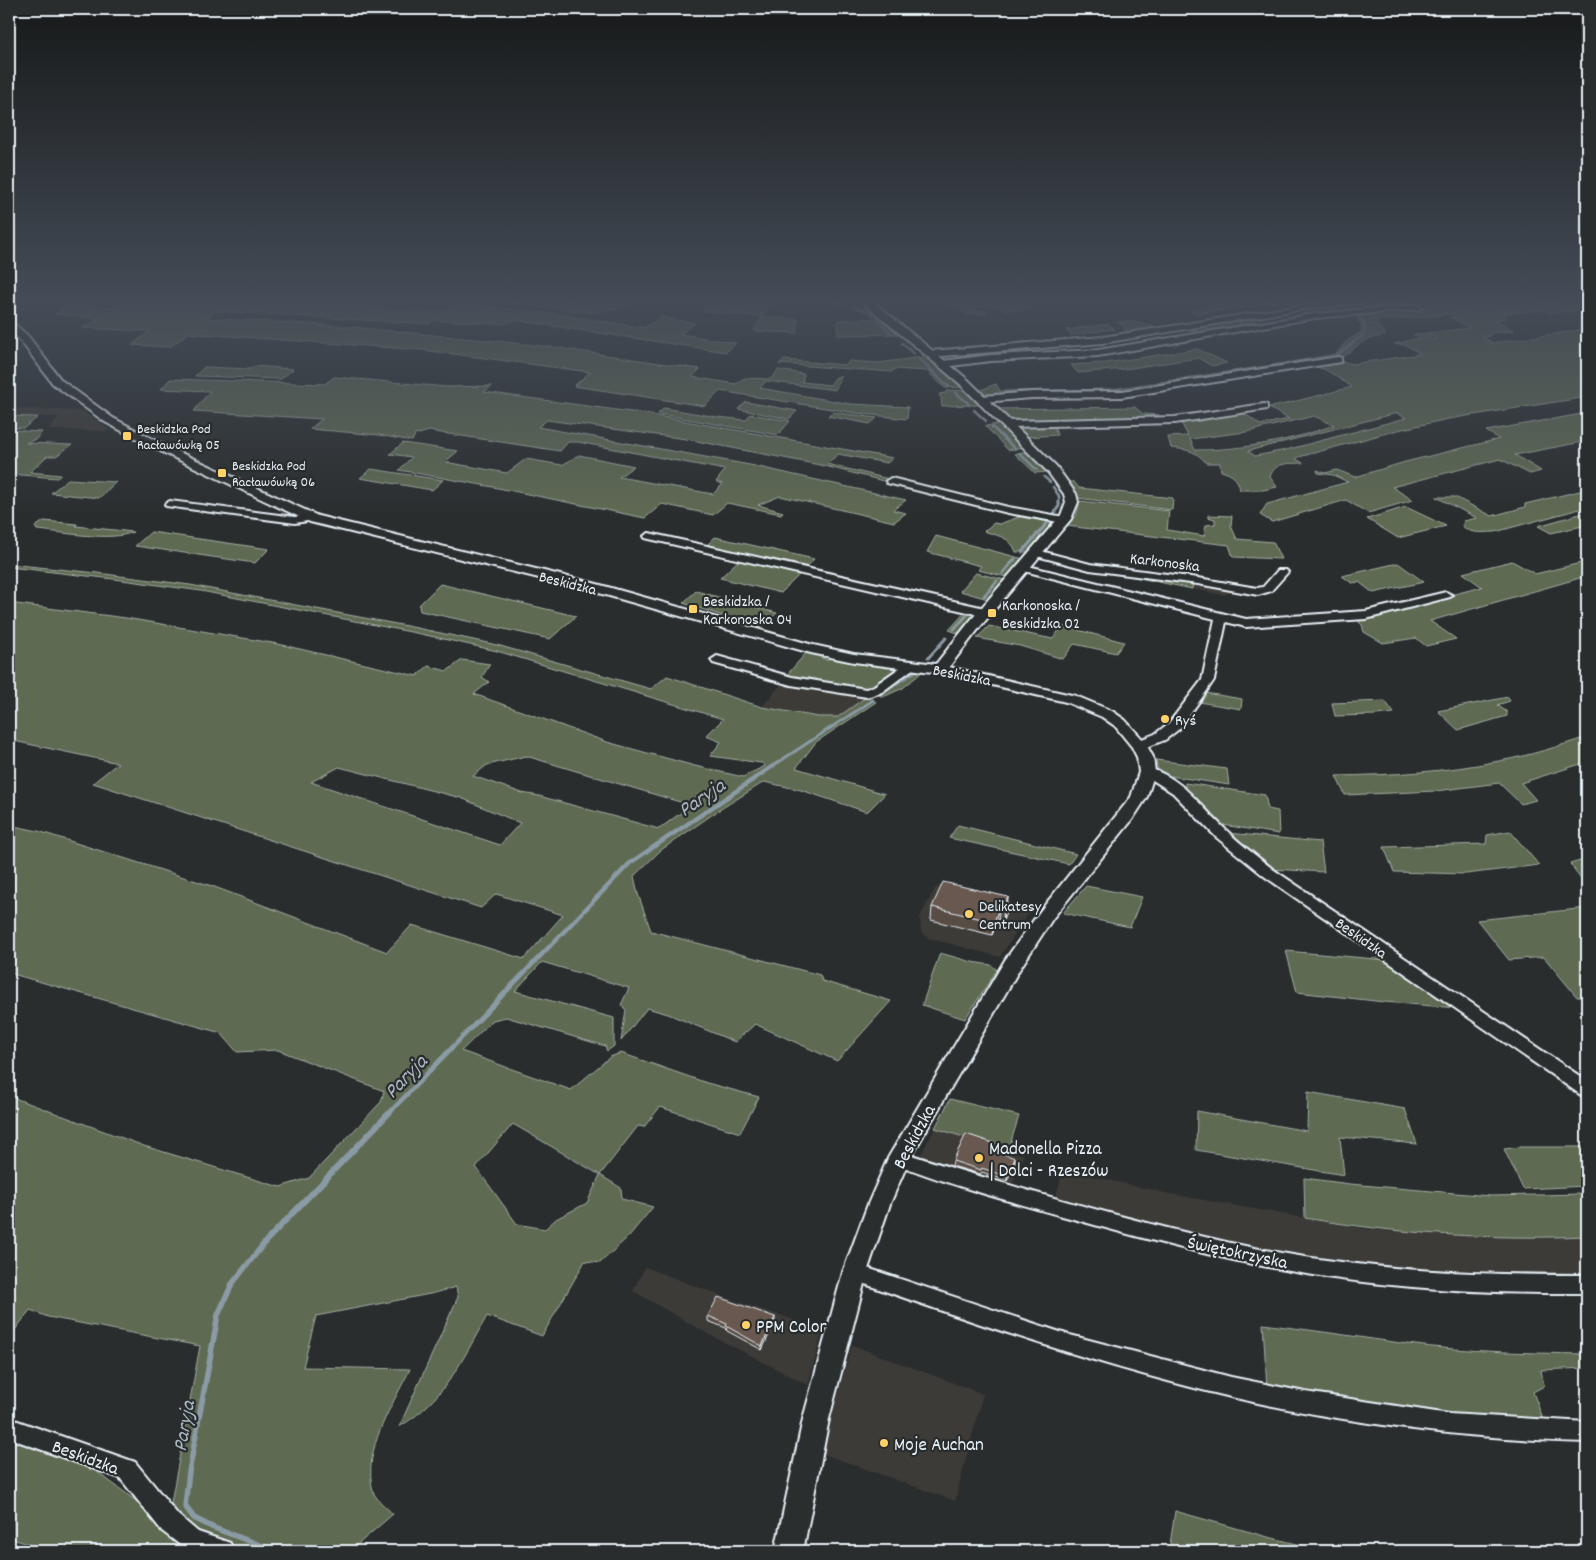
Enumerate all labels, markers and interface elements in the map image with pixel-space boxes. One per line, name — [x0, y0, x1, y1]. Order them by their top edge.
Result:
place label: Beskidzka Pod Racławówką 05 — [137, 420, 220, 456]
marker: Beskidzka Pod Racławówką 05 — [121, 430, 133, 442]
place label: Beskidzka Pod Racławówką 06 — [232, 457, 315, 493]
marker: Beskidzka Pod Racławówką 06 — [216, 467, 228, 479]
street label: Karkonoska — [1129, 548, 1201, 579]
street label: Beskidzka — [536, 566, 599, 603]
place label: Beskidzka / Karkonoska 04 — [703, 591, 792, 632]
place label: Karkonoska / Beskidzka 02 — [1002, 595, 1080, 636]
marker: Beskidzka / Karkonoska 04 — [687, 603, 699, 615]
marker: Karkonoska / Beskidzka 02 — [986, 607, 998, 619]
street label: Beskidzka — [931, 660, 993, 693]
place label: Ryś — [1175, 710, 1196, 733]
marker: Ryś — [1159, 713, 1171, 725]
water label: Paryja — [673, 772, 733, 826]
place label: Delikatesy Centrum — [979, 896, 1042, 937]
marker: Delikatesy Centrum — [963, 908, 975, 920]
street label: Beskidzka — [1330, 913, 1392, 966]
water label: Paryja — [379, 1048, 436, 1107]
street label: Beskidzka — [888, 1100, 945, 1175]
place label: Madonella Pizza | Dolci - Rzeszów — [989, 1137, 1108, 1186]
marker: Madonella Pizza | Dolci - Rzeszów — [973, 1152, 985, 1164]
street label: Świętokrzyska — [1185, 1231, 1291, 1278]
place label: PPM Color — [756, 1315, 827, 1342]
marker: PPM Color — [740, 1319, 752, 1331]
water label: Paryja — [167, 1398, 205, 1454]
place label: Moje Auchan — [894, 1433, 984, 1460]
street label: Beskidzka — [48, 1435, 123, 1484]
marker: Moje Auchan — [878, 1437, 890, 1449]

